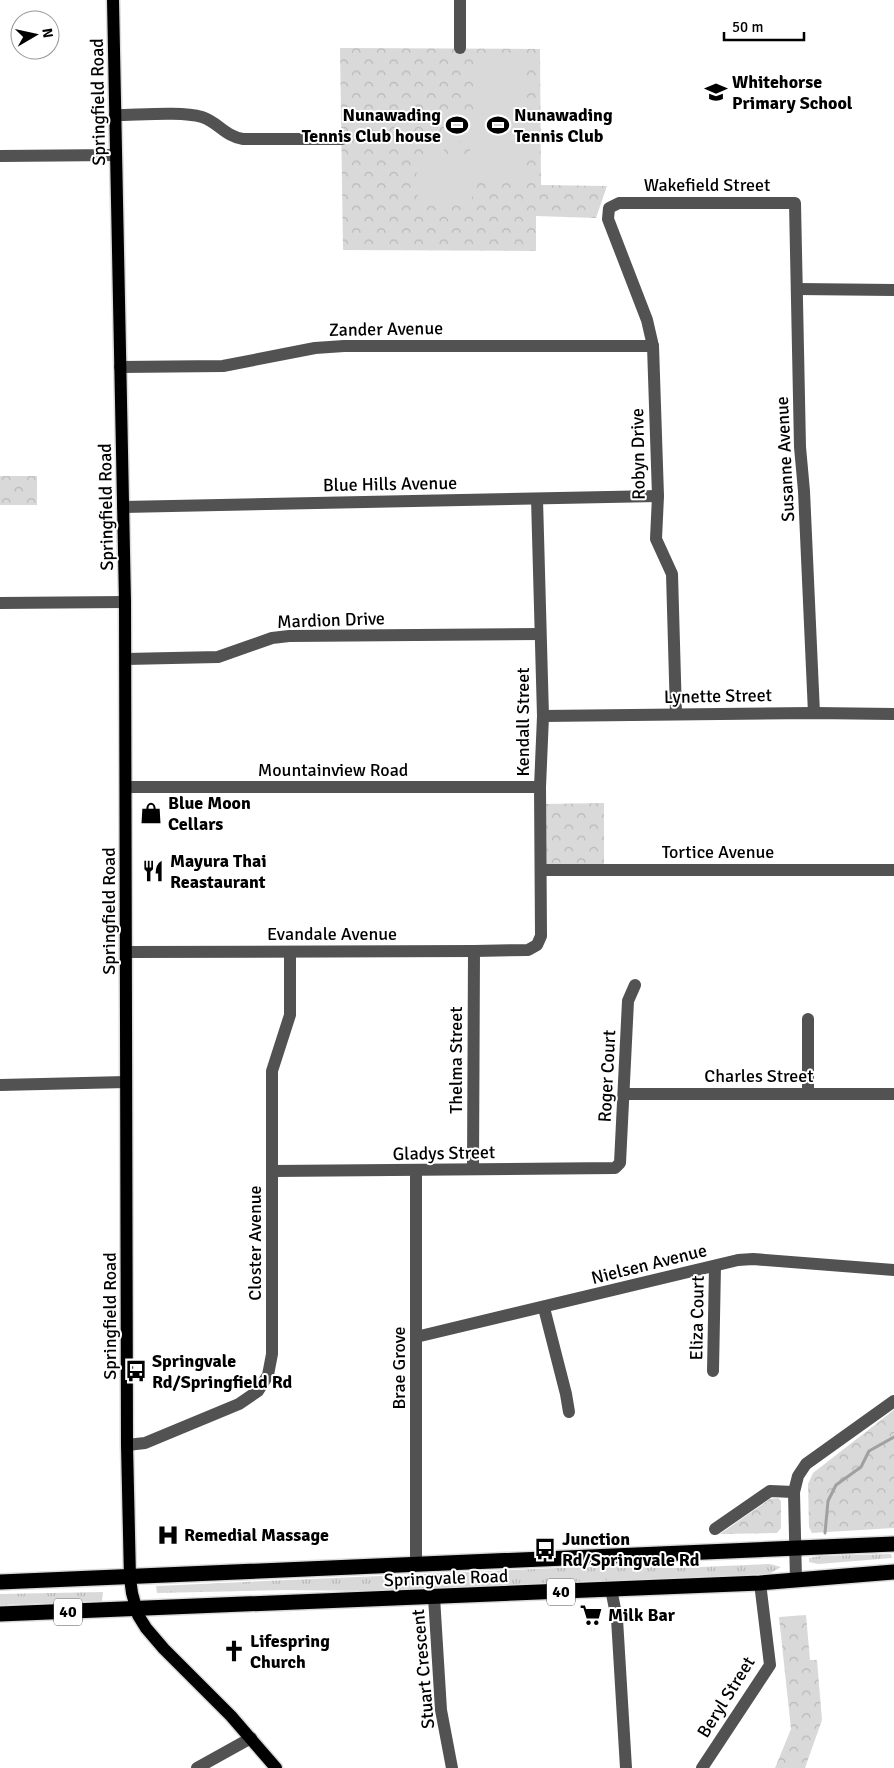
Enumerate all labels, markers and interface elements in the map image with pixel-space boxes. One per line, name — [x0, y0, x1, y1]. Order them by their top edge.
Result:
north arrow — [10, 10, 60, 60]
scale bar — [724, 10, 804, 42]
text: 50 m — [732, 18, 763, 36]
text: N — [38, 27, 57, 39]
street label: Springfield Road — [86, 38, 110, 166]
place label: Whitehorse Primary School — [732, 71, 853, 114]
school or university icon: Whitehorse Primary School — [703, 79, 729, 105]
place label: Nunawading Tennis Club house — [302, 104, 441, 147]
place label: Nunawading Tennis Club — [514, 104, 613, 147]
sports icon: Nunawading Tennis Club house — [444, 112, 470, 138]
sports icon: Nunawading Tennis Club — [485, 112, 511, 138]
street label: Wakefield Street — [644, 174, 770, 196]
street label: Zander Avenue — [329, 317, 443, 341]
street label: Susanne Avenue — [771, 396, 799, 522]
street label: Robyn Drive — [626, 408, 650, 500]
street label: Springfield Road — [94, 443, 118, 571]
street label: Blue Hills Avenue — [323, 472, 457, 496]
street label: Mardion Drive — [277, 607, 385, 633]
street label: Kendall Street — [512, 667, 534, 777]
street label: Lynette Street — [664, 684, 772, 708]
street label: Mountainview Road — [258, 759, 408, 781]
place label: Blue Moon Cellars — [168, 792, 251, 835]
shop icon: Blue Moon Cellars — [138, 800, 164, 826]
street label: Tortice Avenue — [662, 841, 774, 863]
street label: Springfield Road — [98, 847, 120, 975]
place label: Mayura Thai Reastaurant — [170, 850, 267, 893]
restaurant icon: Mayura Thai Reastaurant — [140, 858, 166, 884]
street label: Evandale Avenue — [267, 923, 397, 945]
street label: Thelma Street — [445, 1006, 467, 1114]
street label: Roger Court — [594, 1029, 620, 1123]
street label: Charles Street — [704, 1065, 814, 1087]
street label: Gladys Street — [392, 1141, 496, 1165]
street label: Closter Avenue — [244, 1185, 266, 1301]
street label: Nielsen Avenue — [589, 1239, 709, 1289]
street label: Springfield Road — [99, 1252, 121, 1380]
street label: Eliza Court — [685, 1276, 709, 1360]
street label: Brae Grove — [388, 1326, 410, 1410]
place label: Springvale Rd/Springfield Rd — [152, 1350, 293, 1393]
bus stop icon: Springvale Rd/Springfield Rd — [123, 1358, 149, 1384]
hospital icon: Remedial Massage — [155, 1522, 181, 1548]
place label: Remedial Massage — [184, 1524, 329, 1546]
place label: Junction Rd/Springvale Rd — [562, 1528, 700, 1571]
bus stop icon: Junction Rd/Springvale Rd — [532, 1536, 558, 1562]
street label: Springvale Road — [383, 1565, 509, 1591]
road number: 40 — [547, 1578, 575, 1605]
road number: 40 — [54, 1598, 82, 1625]
supermarket icon: Milk Bar — [578, 1602, 604, 1628]
place label: Milk Bar — [608, 1604, 676, 1626]
street label: Stuart Crescent — [407, 1608, 439, 1730]
place label: Lifespring Church — [250, 1630, 330, 1673]
church icon: Lifespring Church — [221, 1638, 247, 1664]
street label: Beryl Street — [692, 1652, 760, 1742]

